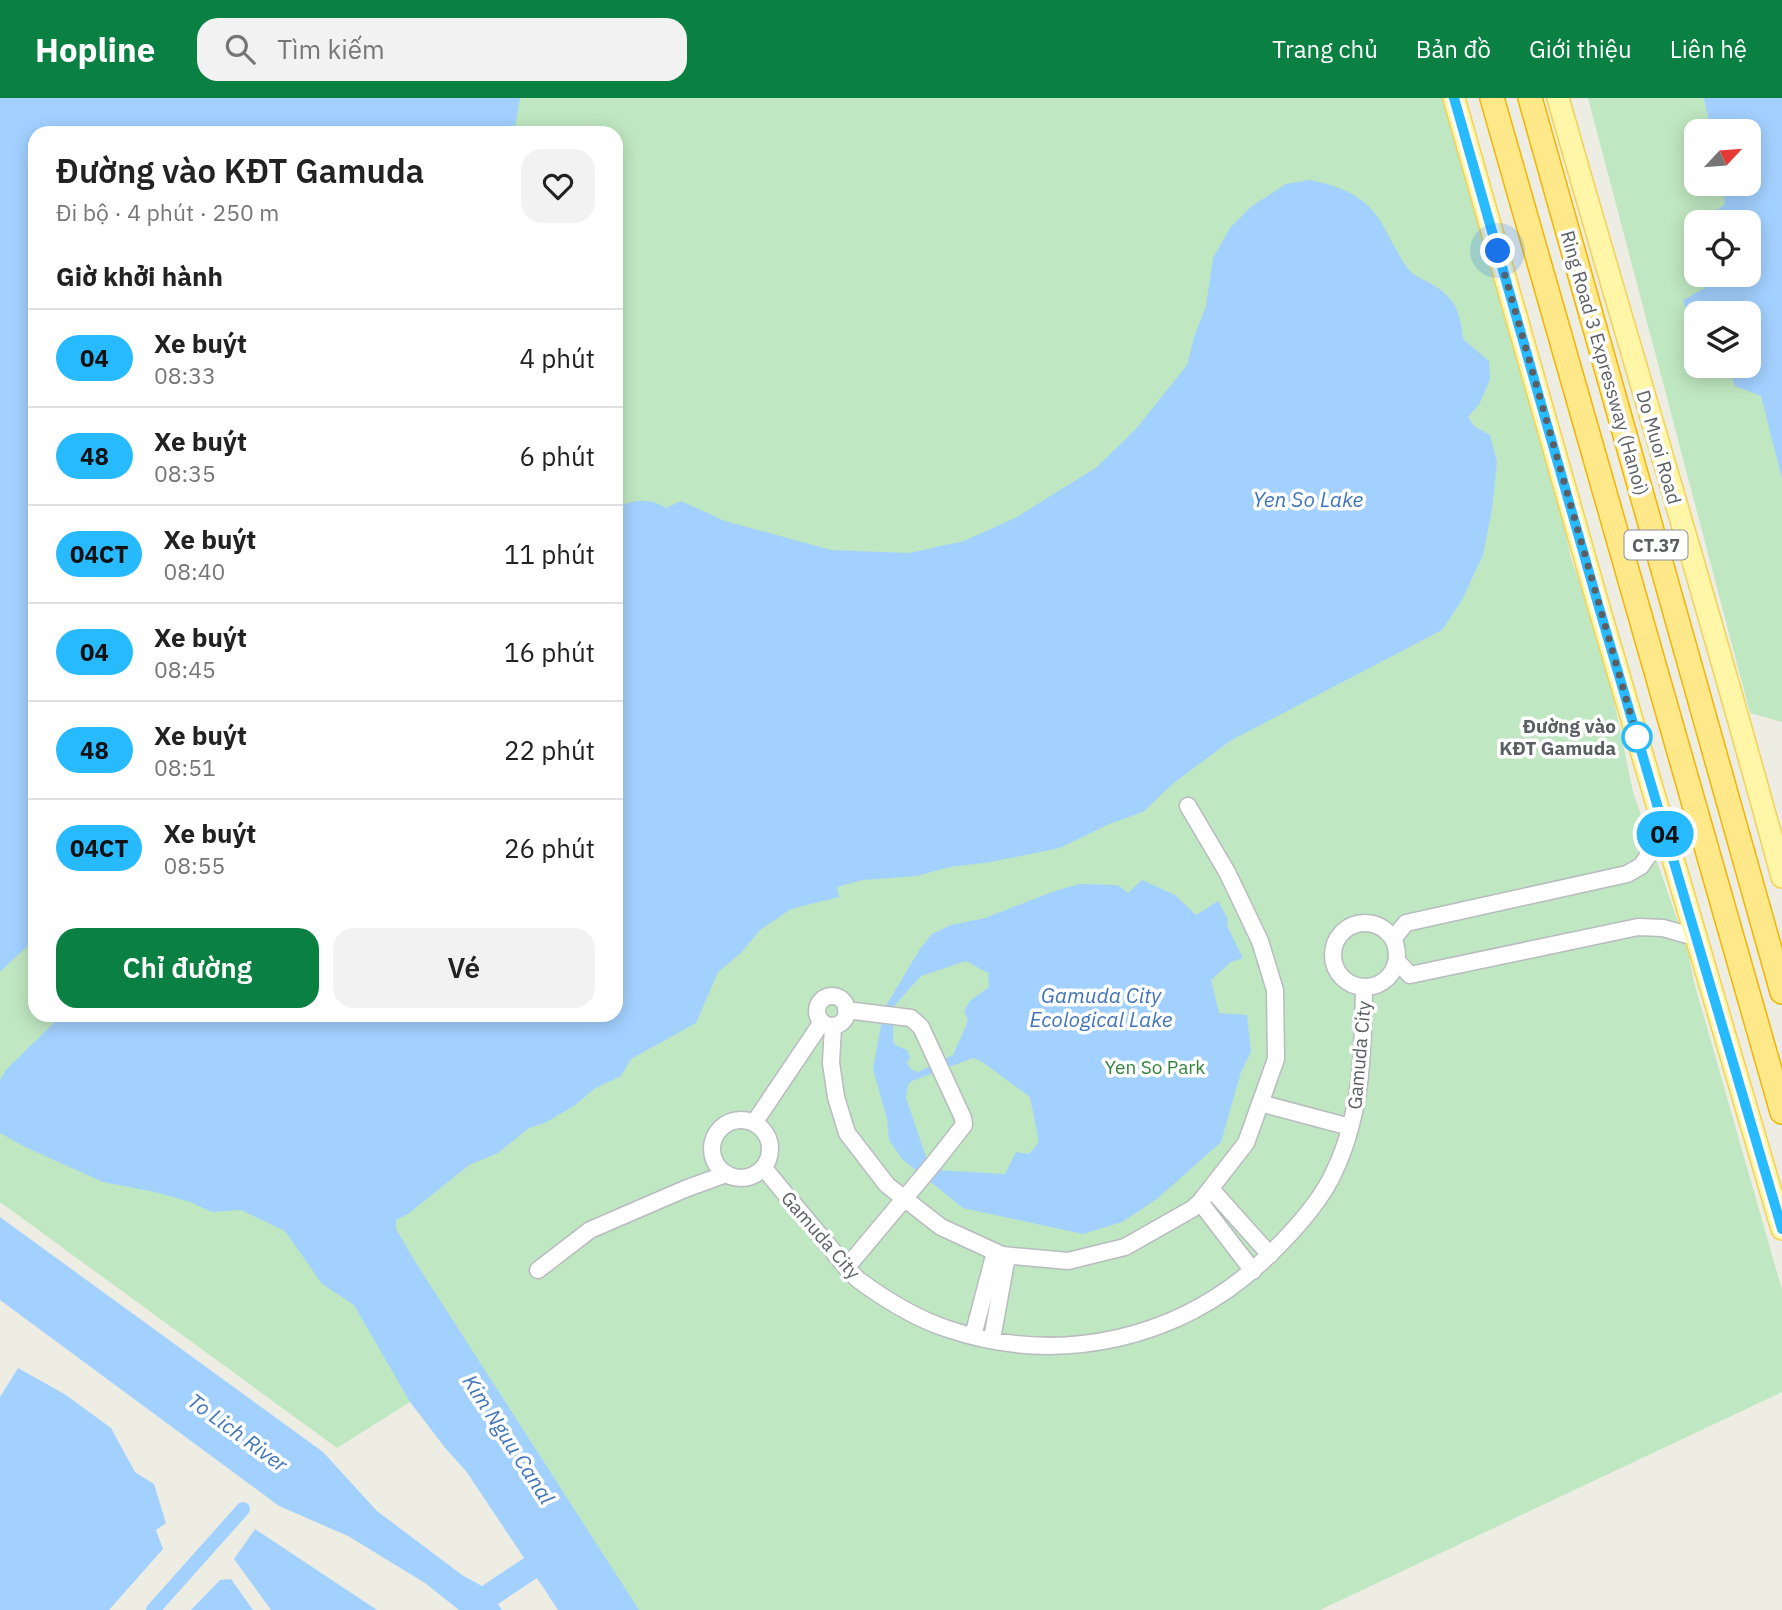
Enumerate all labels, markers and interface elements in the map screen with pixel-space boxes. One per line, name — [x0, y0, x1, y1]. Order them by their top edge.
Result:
search box — [197, 18, 687, 81]
text: Hopline — [35, 28, 155, 71]
icon: search — [221, 30, 259, 68]
text: Tìm kiếm — [277, 32, 385, 66]
text: Trang chủ — [1272, 33, 1378, 65]
text: Bản đồ — [1416, 33, 1491, 65]
text: Giới thiệu — [1529, 33, 1632, 65]
text: Liên hệ — [1670, 33, 1747, 65]
north arrow — [1684, 119, 1760, 196]
map controls — [1684, 119, 1761, 378]
text: Đường vào KĐT Gamuda — [56, 149, 424, 192]
button: heart — [521, 149, 595, 223]
text: Đi bộ · 4 phút · 250 m — [56, 197, 279, 227]
button: locate — [1684, 210, 1761, 287]
street label: Ring Road 3 Expressway (Hanoi) — [1556, 228, 1654, 498]
your location — [1480, 233, 1515, 268]
text: Giờ khởi hành — [56, 259, 223, 293]
button: layers — [1684, 301, 1761, 378]
text: Xe buýt — [154, 326, 247, 360]
text: 4 phút — [520, 341, 595, 375]
text: 04 — [80, 342, 109, 374]
text: 08:33 — [154, 360, 216, 390]
street label: Do Muoi Road — [1631, 387, 1687, 507]
text: Xe buýt — [154, 424, 247, 458]
text: 6 phút — [520, 439, 595, 473]
text: 48 — [80, 440, 109, 472]
text: 08:35 — [154, 458, 216, 488]
water label: Yen So Lake — [1253, 485, 1364, 513]
text: Xe buýt — [163, 522, 256, 556]
road number: CT.37 — [1624, 530, 1688, 560]
text: 11 phút — [504, 537, 595, 571]
text: 04CT — [70, 538, 128, 570]
text: 08:40 — [163, 556, 225, 586]
text: Xe buýt — [154, 620, 247, 654]
text: 16 phút — [504, 635, 595, 669]
text: 04 — [80, 636, 109, 668]
text: 08:45 — [154, 654, 216, 684]
place label: Đường vào KĐT Gamuda — [1499, 714, 1616, 760]
text: Xe buýt — [154, 718, 247, 752]
marker: Đường vào KĐT Gamuda — [1622, 722, 1652, 752]
text: 22 phút — [504, 733, 595, 767]
text: 48 — [80, 734, 109, 766]
text: 08:51 — [154, 752, 216, 782]
line badge: 04 — [1634, 811, 1696, 857]
text: Xe buýt — [163, 816, 256, 850]
text: 04 — [1651, 818, 1679, 850]
text: 26 phút — [504, 831, 595, 865]
text: 04CT — [70, 832, 128, 864]
text: 08:55 — [163, 850, 225, 880]
button: Chỉ đường — [56, 928, 319, 1008]
button: Vé — [333, 928, 595, 1008]
water label: Gamuda City Ecological Lake — [1030, 981, 1173, 1033]
street label: Gamuda City — [1342, 999, 1376, 1110]
park label: Yen So Park — [1105, 1055, 1205, 1079]
street label: Gamuda City — [776, 1186, 866, 1284]
water label: Kim Nguu Canal — [457, 1369, 562, 1510]
water label: To Lich River — [183, 1386, 295, 1478]

